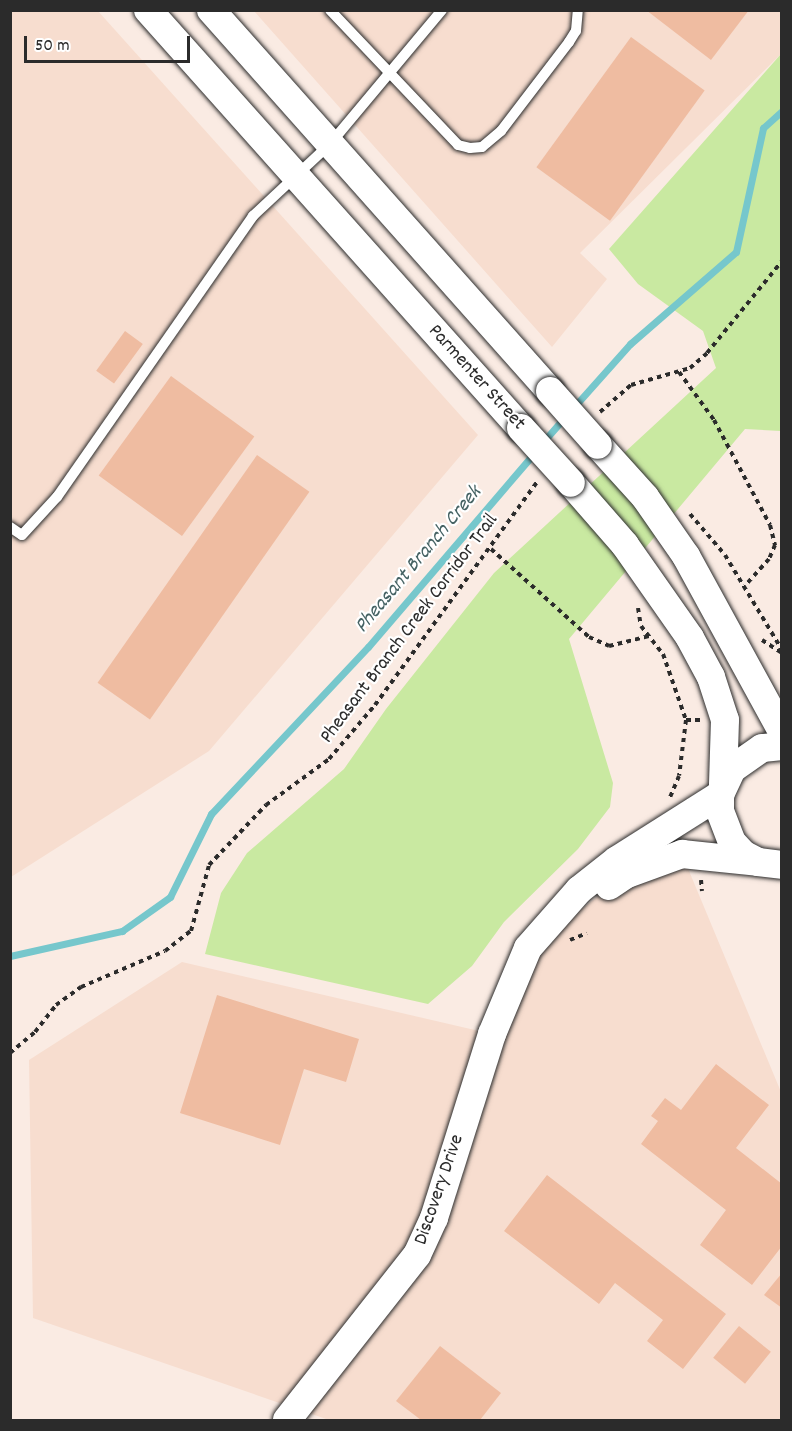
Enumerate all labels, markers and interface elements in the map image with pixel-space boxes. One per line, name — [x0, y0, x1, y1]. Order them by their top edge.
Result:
scale bar — [27, 24, 194, 62]
text: 50 m — [35, 34, 70, 59]
street label: Parmenter Street — [422, 320, 530, 436]
water label: Pheasant Branch Creek — [350, 481, 488, 639]
street label: Pheasant Branch Creek Corridor Trail — [316, 509, 504, 749]
street label: Discovery Drive — [410, 1132, 470, 1248]

